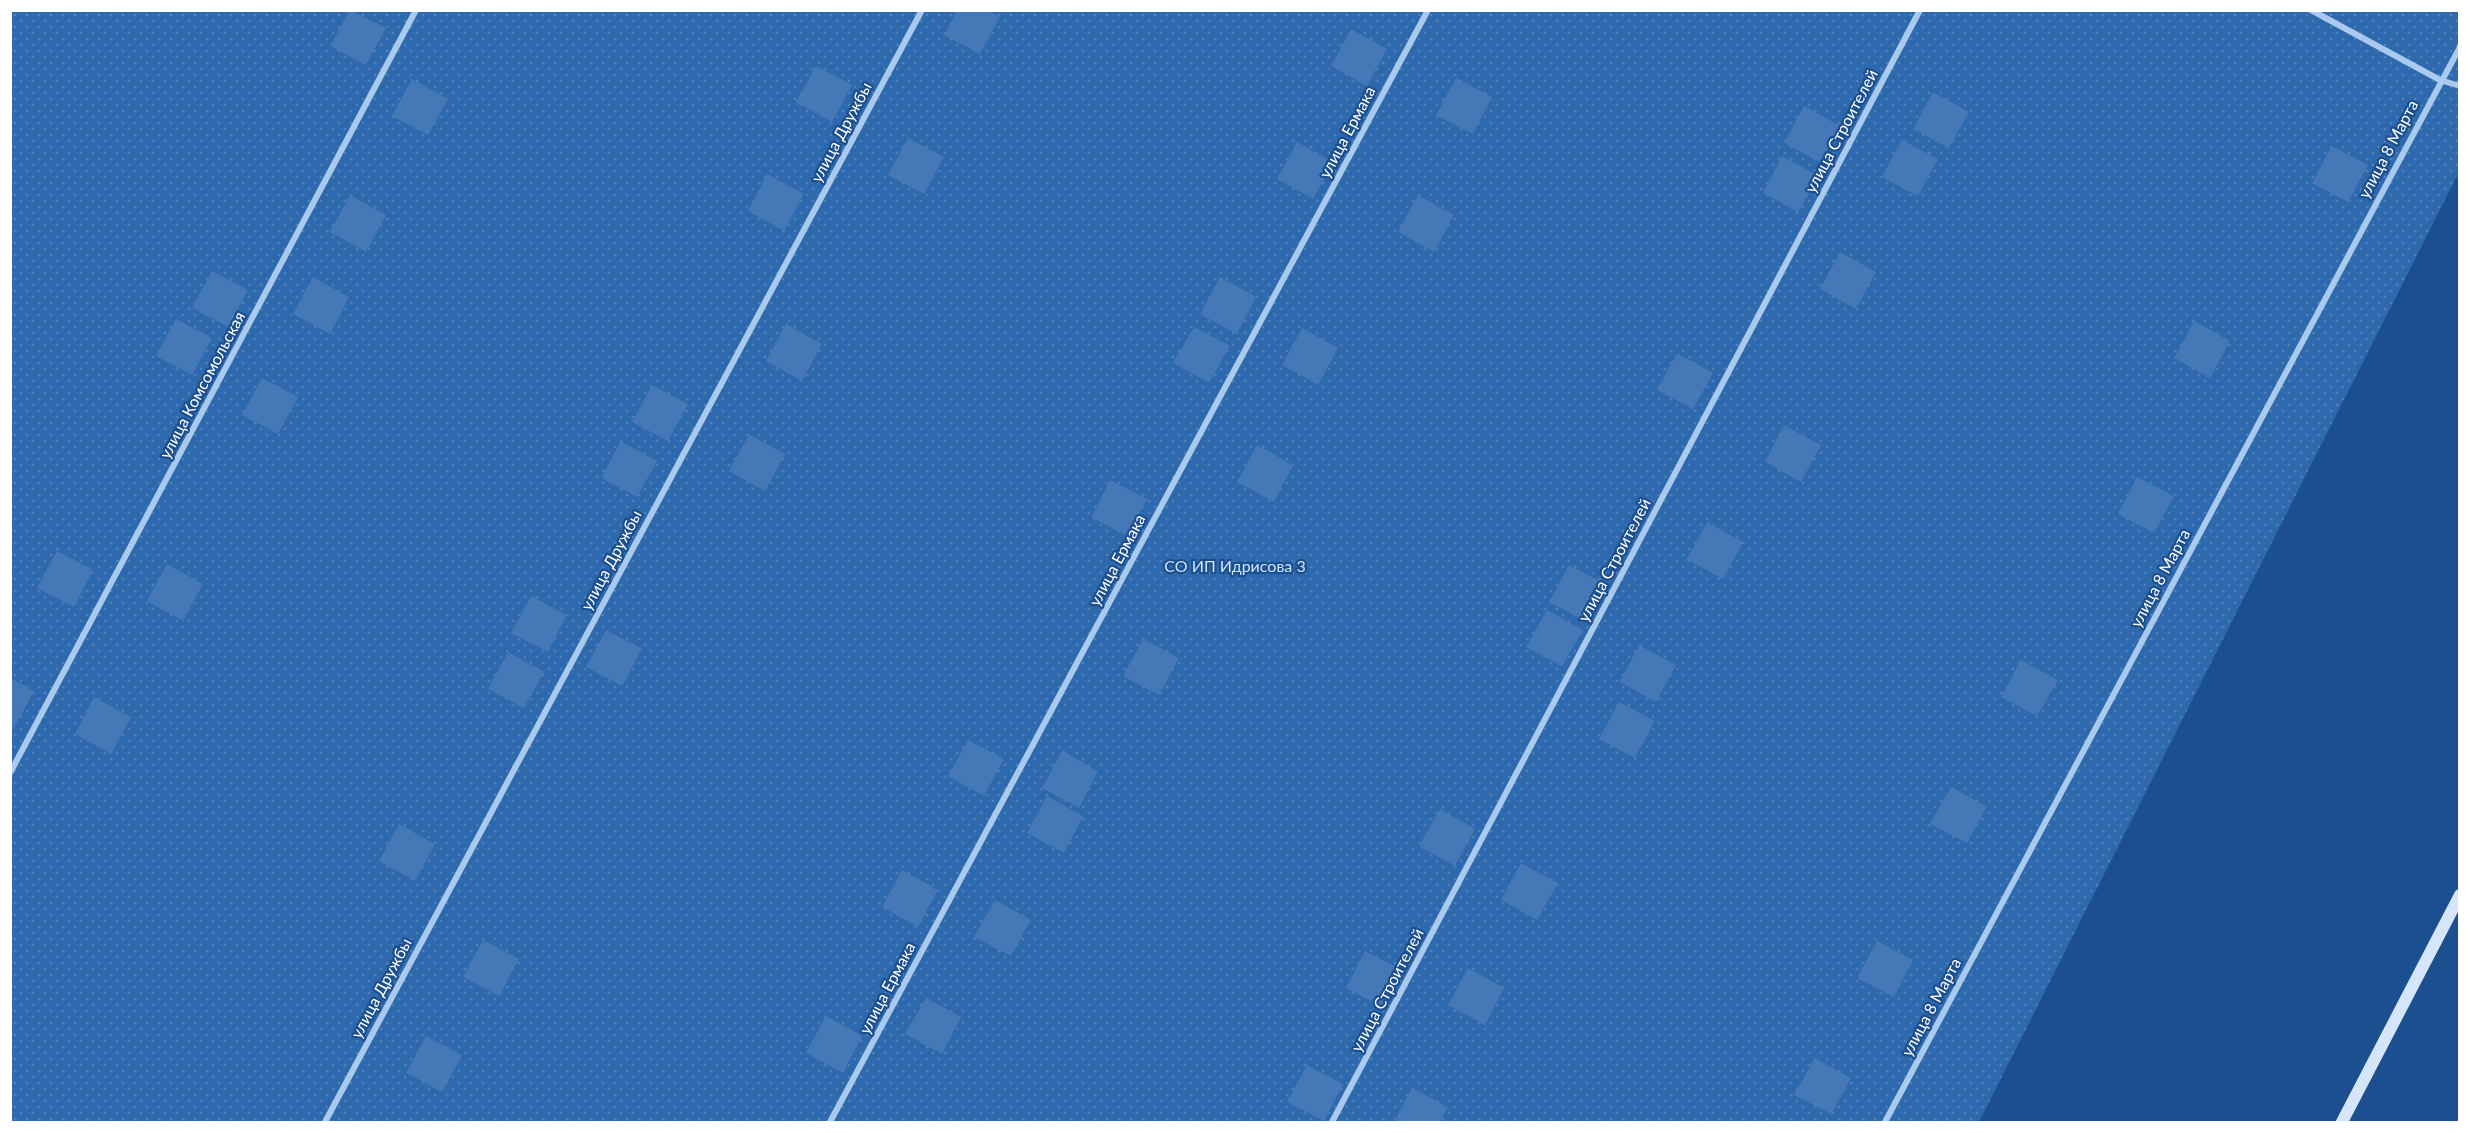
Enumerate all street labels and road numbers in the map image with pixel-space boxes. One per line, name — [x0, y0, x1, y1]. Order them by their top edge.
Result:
street label: улица Строителей — [1800, 66, 1881, 196]
street label: улица Дружбы — [806, 78, 875, 185]
street label: улица Ермака — [1314, 83, 1379, 181]
street label: улица 8 Марта — [2354, 96, 2421, 201]
street label: улица Комсомольская — [155, 308, 248, 462]
street label: улица Строителей — [1573, 495, 1654, 625]
street label: улица Дружбы — [576, 506, 645, 613]
street label: улица Ермака — [1084, 511, 1149, 609]
street label: улица 8 Марта — [2126, 525, 2193, 630]
street label: улица Строителей — [1346, 925, 1427, 1055]
street label: улица Дружбы — [346, 934, 415, 1041]
street label: улица Ермака — [854, 939, 919, 1037]
street label: улица 8 Марта — [1897, 954, 1964, 1059]

